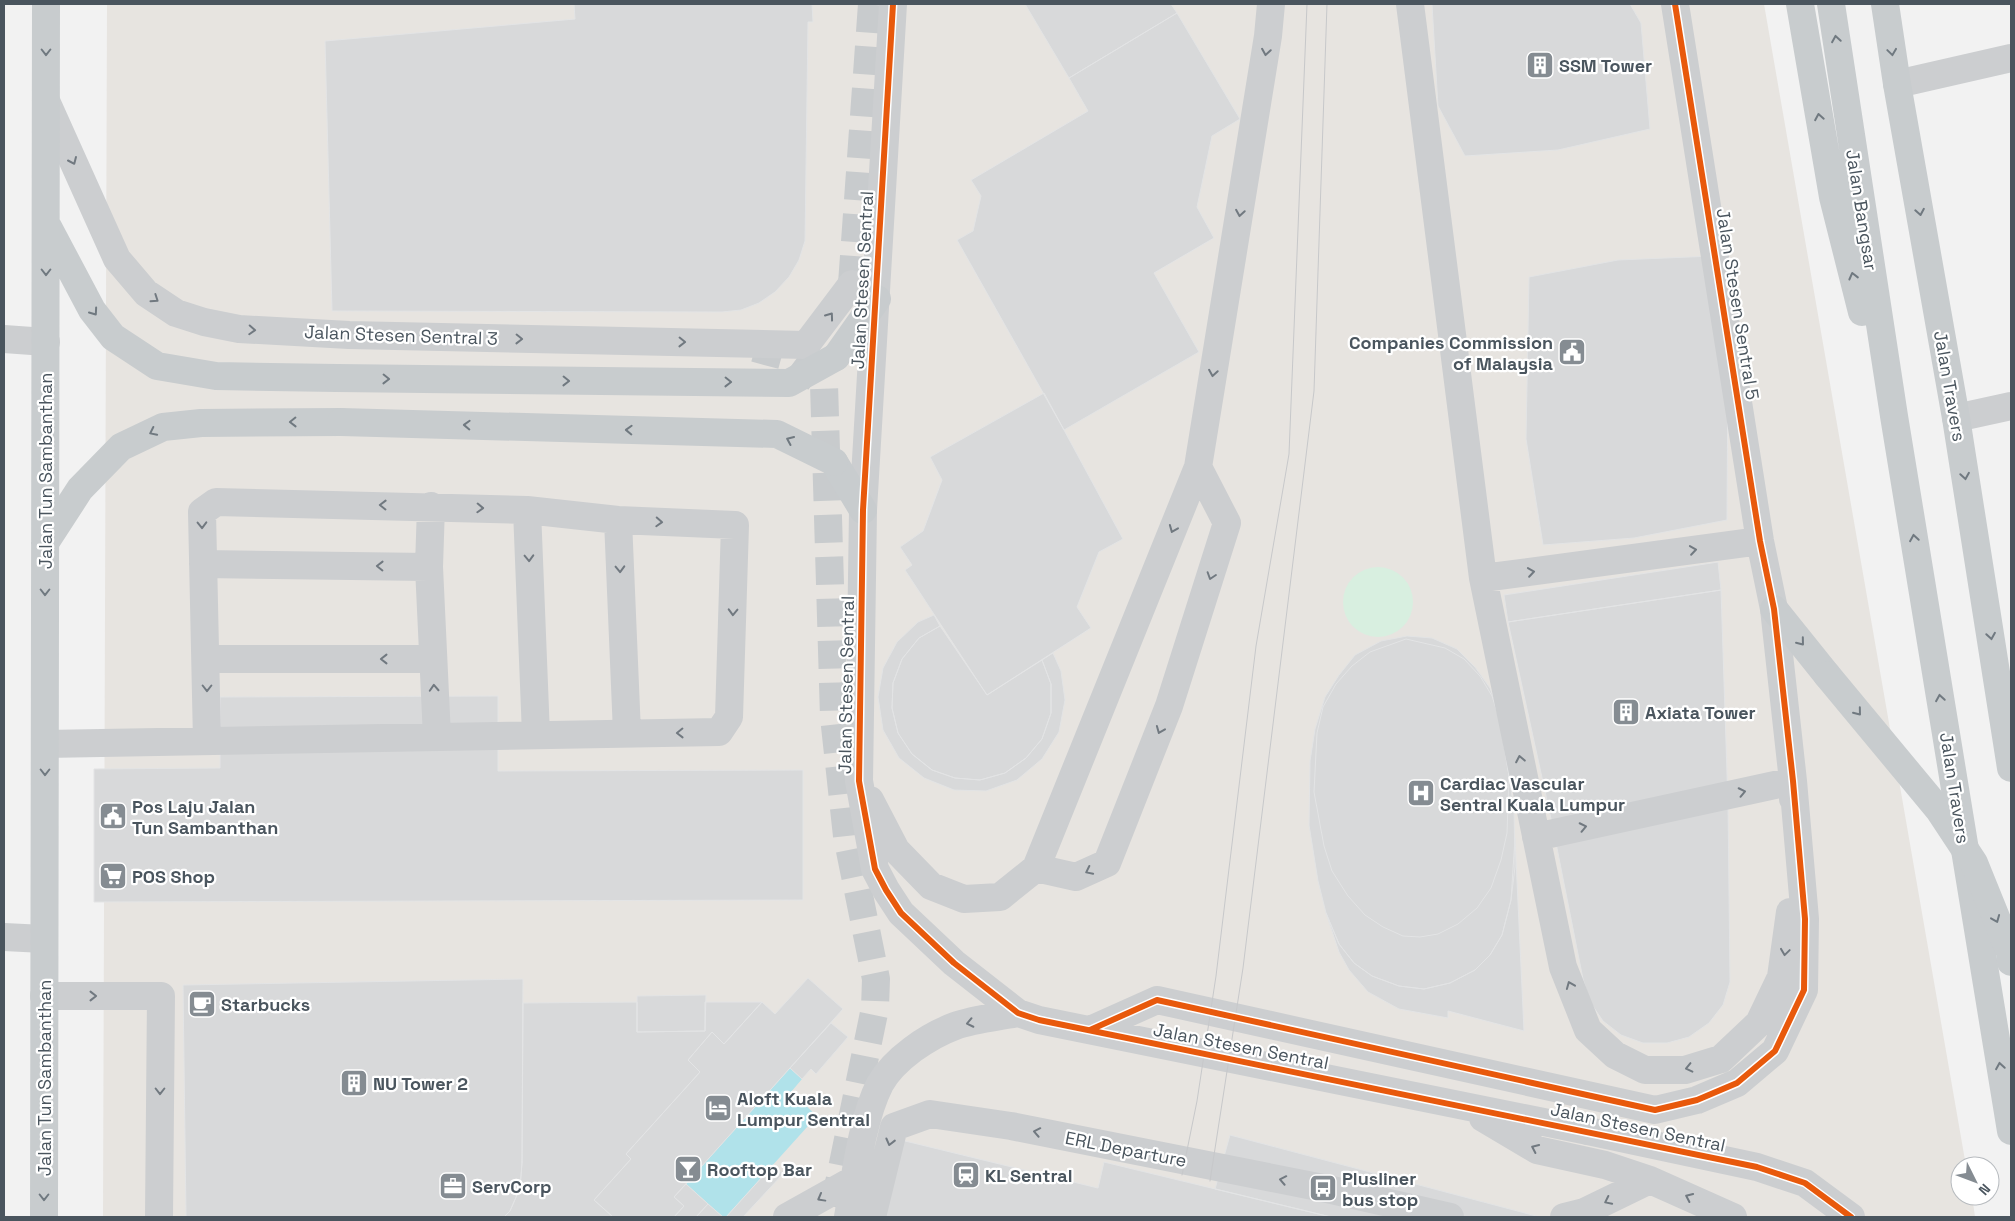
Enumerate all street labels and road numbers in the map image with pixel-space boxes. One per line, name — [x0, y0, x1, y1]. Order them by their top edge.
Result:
street label: Jalan Bangsar — [1841, 148, 1883, 272]
street label: Jalan Stesen Sentral — [846, 190, 878, 370]
street label: Jalan Stesen Sentral 5 — [1711, 206, 1765, 402]
street label: Jalan Stesen Sentral 3 — [304, 320, 498, 350]
street label: Jalan Travers — [1929, 329, 1971, 443]
street label: Jalan Tun Sambanthan — [34, 373, 57, 569]
street label: Jalan Stesen Sentral — [833, 596, 859, 774]
street label: Jalan Travers — [1935, 731, 1975, 845]
street label: Jalan Tun Sambanthan — [33, 980, 56, 1176]
street label: Jalan Stesen Sentral — [1151, 1018, 1331, 1074]
street label: Jalan Stesen Sentral — [1548, 1097, 1728, 1157]
street label: ERL Departure — [1063, 1126, 1189, 1172]

